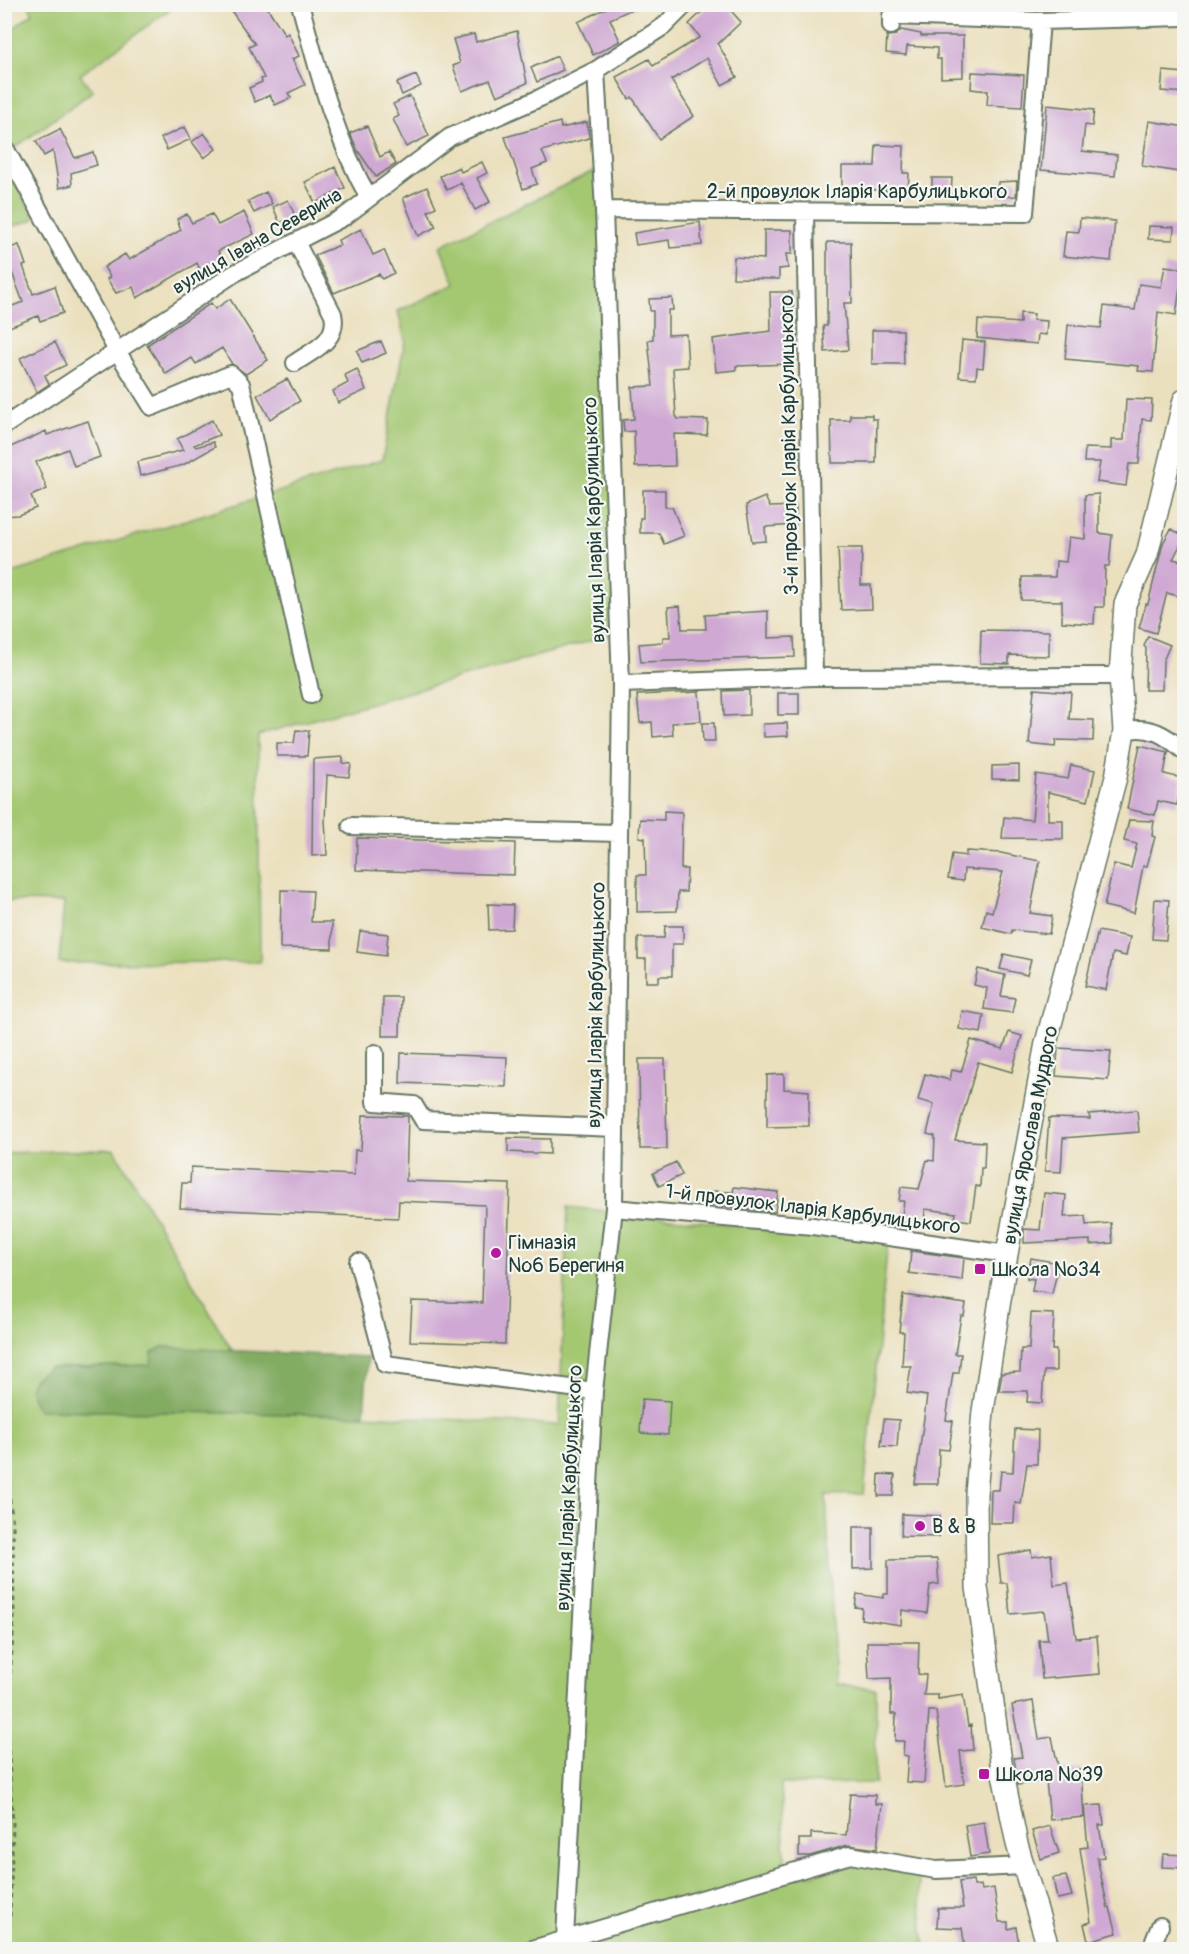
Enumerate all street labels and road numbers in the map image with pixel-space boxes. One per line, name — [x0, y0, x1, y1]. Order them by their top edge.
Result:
street label: 2-й провулок Іларія Карбулицького — [707, 179, 1008, 204]
street label: вулиця Івана Северина — [168, 182, 346, 300]
street label: 3-й провулок Іларія Карбулицького — [774, 294, 804, 595]
street label: вулиця Іларія Карбулицького — [577, 396, 611, 644]
street label: вулиця Іларія Карбулицького — [581, 881, 611, 1128]
street label: вулиця Ярослава Мудрого — [997, 1023, 1063, 1246]
street label: 1-й провулок Іларія Карбулицького — [664, 1178, 962, 1240]
street label: вулиця Іларія Карбулицького — [550, 1364, 588, 1612]

